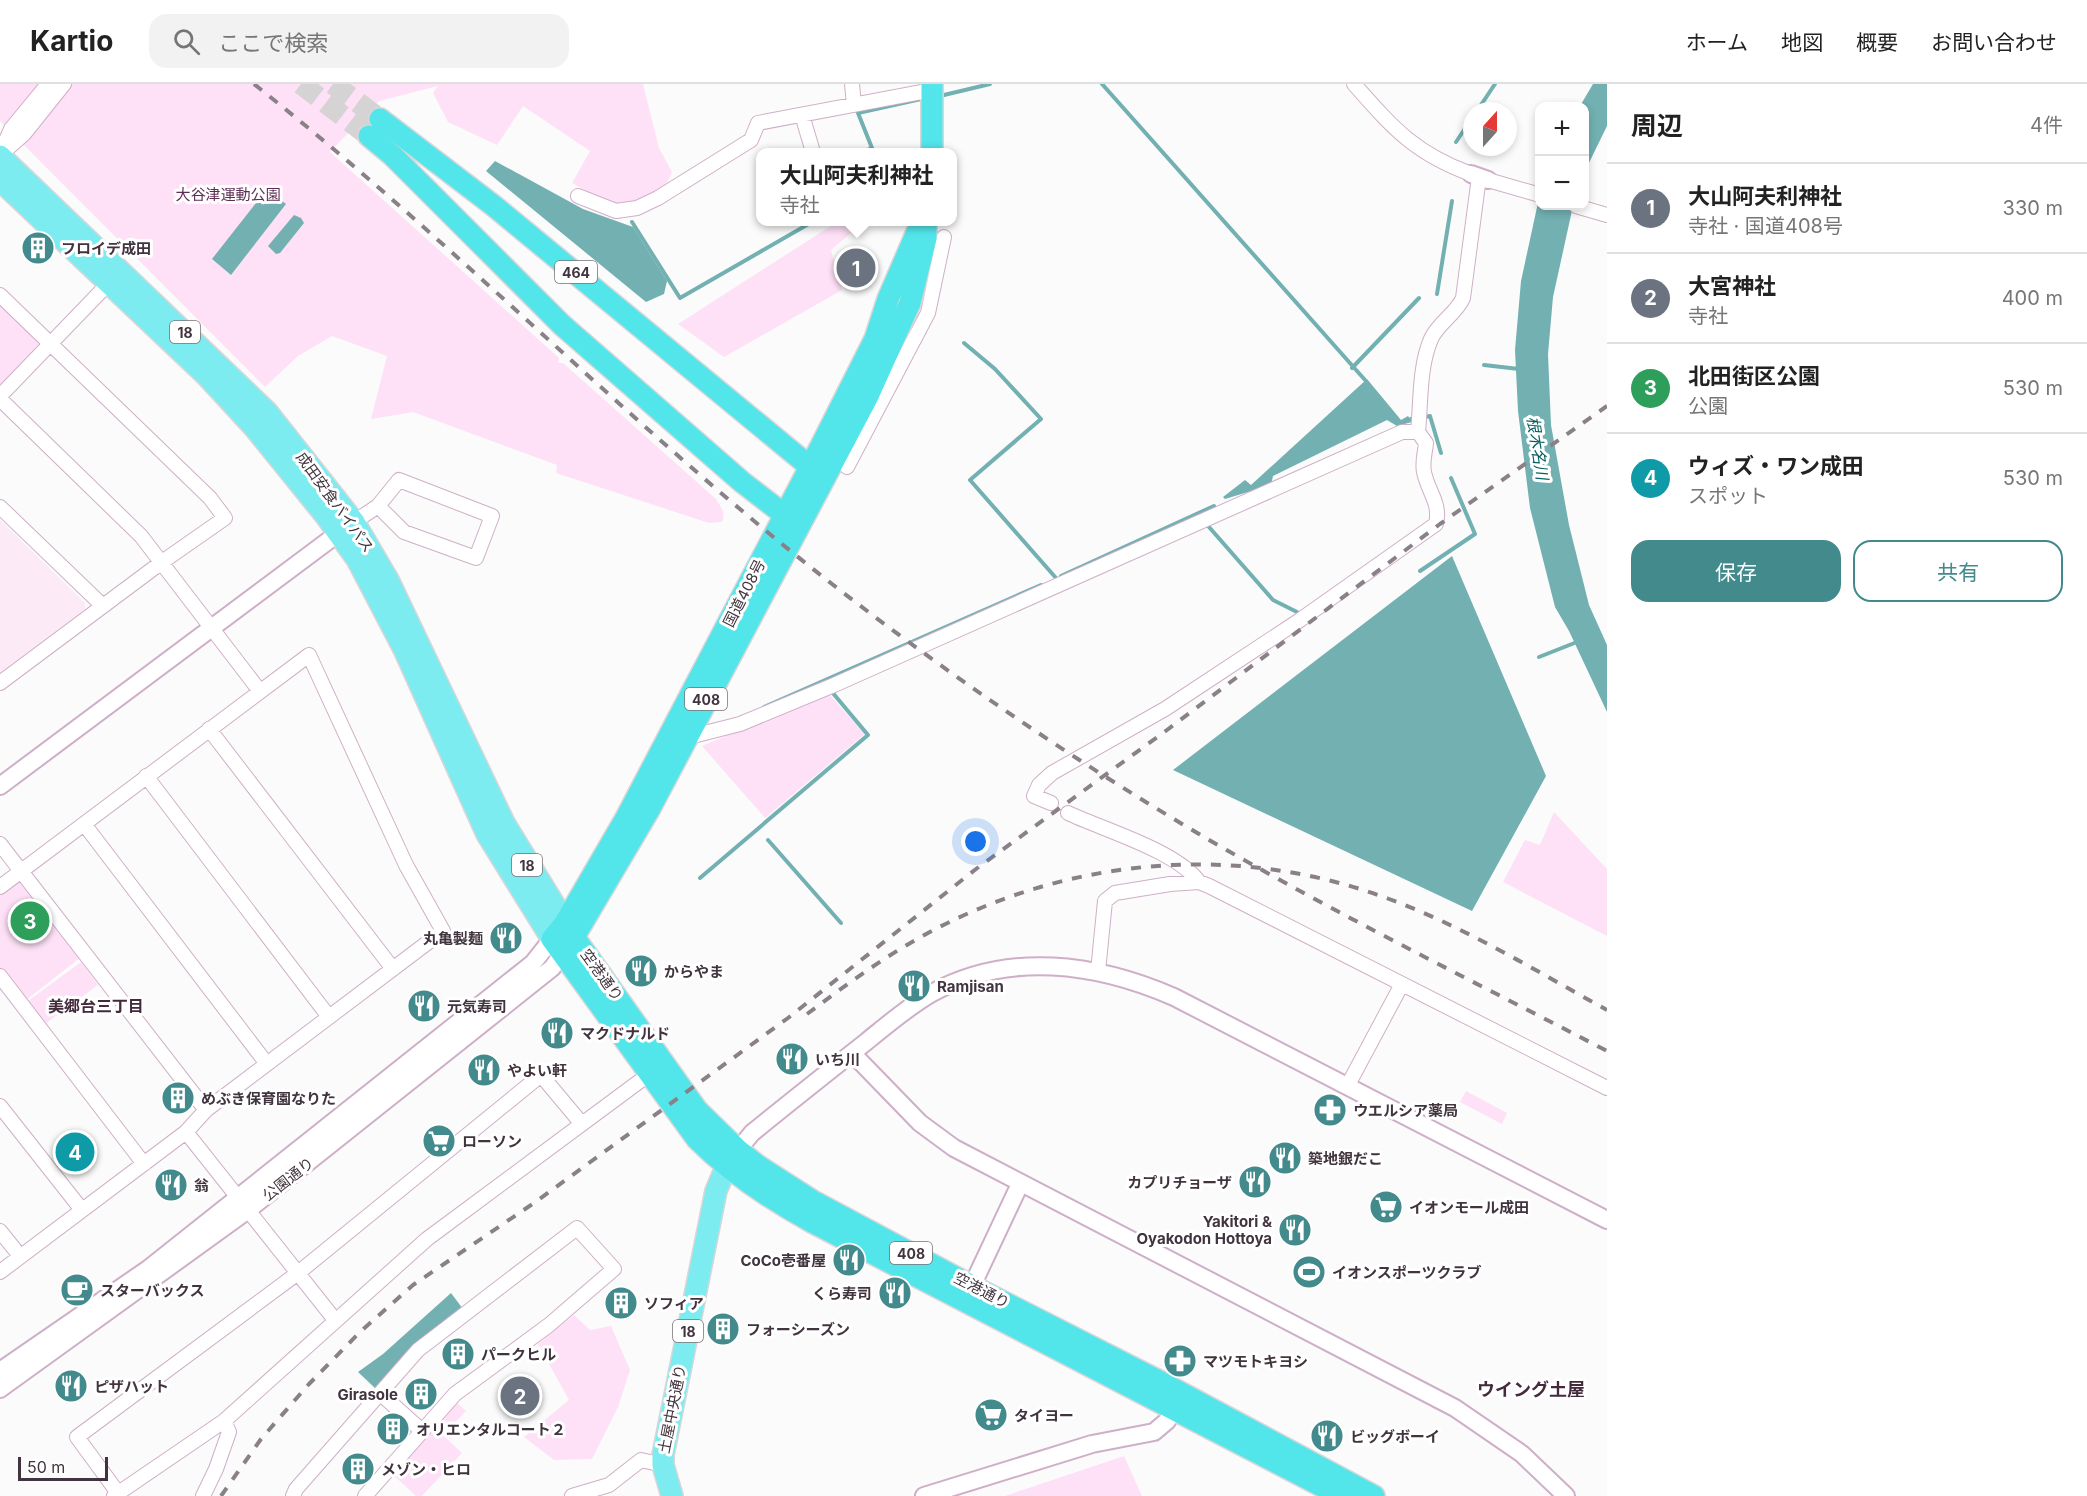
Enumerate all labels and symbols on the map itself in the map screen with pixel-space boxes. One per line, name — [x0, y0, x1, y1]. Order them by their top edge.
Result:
north arrow — [1463, 102, 1517, 156]
park label: 大谷津運動公園 — [175, 185, 281, 204]
building icon: フロイデ成田 — [20, 230, 56, 266]
place label: フロイデ成田 — [61, 239, 151, 258]
pin: 1 — [836, 246, 876, 291]
road number: 464 — [555, 261, 597, 283]
road number: 18 — [170, 321, 200, 343]
water label: 根木名川 — [1523, 415, 1553, 483]
street label: 成田安食バイパス — [292, 448, 378, 556]
street label: 国道408号 — [719, 556, 769, 630]
road number: 408 — [685, 688, 727, 710]
your location — [961, 827, 990, 856]
road number: 18 — [512, 854, 542, 876]
pin: 3 — [10, 898, 50, 944]
restaurant icon: 丸亀製麺 — [488, 920, 524, 956]
place label: 丸亀製麺 — [423, 929, 483, 948]
street label: 空港通り — [577, 945, 627, 1005]
restaurant icon: からやま — [623, 953, 659, 989]
place label: からやま — [664, 962, 724, 981]
restaurant icon: Ramjisan — [896, 968, 932, 1004]
place label: Ramjisan — [937, 977, 1004, 996]
restaurant icon: 元気寿司 — [406, 988, 442, 1024]
district label: 美郷台三丁目 — [48, 996, 144, 1016]
place label: 元気寿司 — [447, 997, 507, 1016]
restaurant icon: マクドナルド — [539, 1015, 575, 1051]
place label: マクドナルド — [580, 1024, 670, 1043]
restaurant icon: いち川 — [774, 1041, 810, 1077]
place label: いち川 — [815, 1050, 860, 1069]
restaurant icon: やよい軒 — [466, 1052, 502, 1088]
place label: やよい軒 — [507, 1061, 567, 1080]
building icon: めぶき保育園なりた — [160, 1080, 196, 1116]
place label: めぶき保育園なりた — [201, 1089, 336, 1108]
pharmacy icon: ウエルシア薬局 — [1312, 1092, 1348, 1128]
place label: ウエルシア薬局 — [1353, 1101, 1458, 1120]
supermarket icon: ローソン — [421, 1123, 457, 1159]
pin: 4 — [56, 1130, 94, 1174]
place label: ローソン — [462, 1132, 522, 1151]
restaurant icon: 築地銀だこ — [1267, 1140, 1303, 1176]
place label: 築地銀だこ — [1308, 1149, 1383, 1168]
street label: 公園通り — [259, 1153, 317, 1205]
restaurant icon: カプリチョーザ — [1237, 1164, 1273, 1200]
restaurant icon: 翁 — [153, 1167, 189, 1203]
place label: カプリチョーザ — [1127, 1173, 1232, 1192]
place label: 翁 — [194, 1176, 209, 1195]
supermarket icon: イオンモール成田 — [1368, 1189, 1404, 1225]
place label: イオンモール成田 — [1409, 1198, 1529, 1217]
place label: Yakitori & Oyakodon Hottoya — [1137, 1212, 1272, 1248]
restaurant icon: Yakitori & Oyakodon Hottoya — [1277, 1212, 1313, 1248]
restaurant icon: CoCo壱番屋 — [831, 1242, 867, 1278]
road number: 408 — [890, 1242, 932, 1264]
place label: CoCo壱番屋 — [740, 1251, 826, 1270]
sports icon: イオンスポーツクラブ — [1291, 1254, 1327, 1290]
place label: イオンスポーツクラブ — [1332, 1263, 1481, 1282]
street label: 空港通り — [951, 1268, 1013, 1312]
cafe icon: スターバックス — [59, 1272, 95, 1308]
restaurant icon: くら寿司 — [877, 1275, 913, 1311]
place label: スターバックス — [100, 1281, 204, 1300]
place label: くら寿司 — [812, 1284, 872, 1303]
building icon: ソフィア — [603, 1285, 639, 1321]
place label: ソフィア — [644, 1294, 704, 1313]
building icon: フォーシーズン — [705, 1311, 741, 1347]
road number: 18 — [673, 1320, 703, 1342]
place label: フォーシーズン — [746, 1320, 850, 1339]
building icon: パークヒル — [440, 1336, 476, 1372]
pharmacy icon: マツモトキヨシ — [1162, 1343, 1198, 1379]
place label: パークヒル — [481, 1345, 556, 1364]
place label: マツモトキヨシ — [1203, 1352, 1308, 1371]
street label: 土屋中央通り — [654, 1363, 690, 1455]
restaurant icon: ピザハット — [53, 1368, 89, 1404]
pin: 2 — [500, 1374, 540, 1418]
building icon: Girasole — [403, 1376, 439, 1412]
place label: ピザハット — [94, 1377, 169, 1396]
district label: ウイング土屋 — [1477, 1379, 1585, 1400]
place label: Girasole — [337, 1385, 398, 1404]
supermarket icon: タイヨー — [973, 1397, 1009, 1433]
place label: タイヨー — [1014, 1406, 1074, 1425]
building icon: オリエンタルコート２ — [375, 1411, 411, 1447]
restaurant icon: ビッグボーイ — [1309, 1418, 1345, 1454]
place label: オリエンタルコート２ — [416, 1420, 566, 1439]
place label: ビッグボーイ — [1350, 1427, 1440, 1446]
building icon: メゾン・ヒロ — [340, 1451, 376, 1487]
scale bar — [18, 1454, 108, 1482]
place label: メゾン・ヒロ — [381, 1460, 471, 1479]

